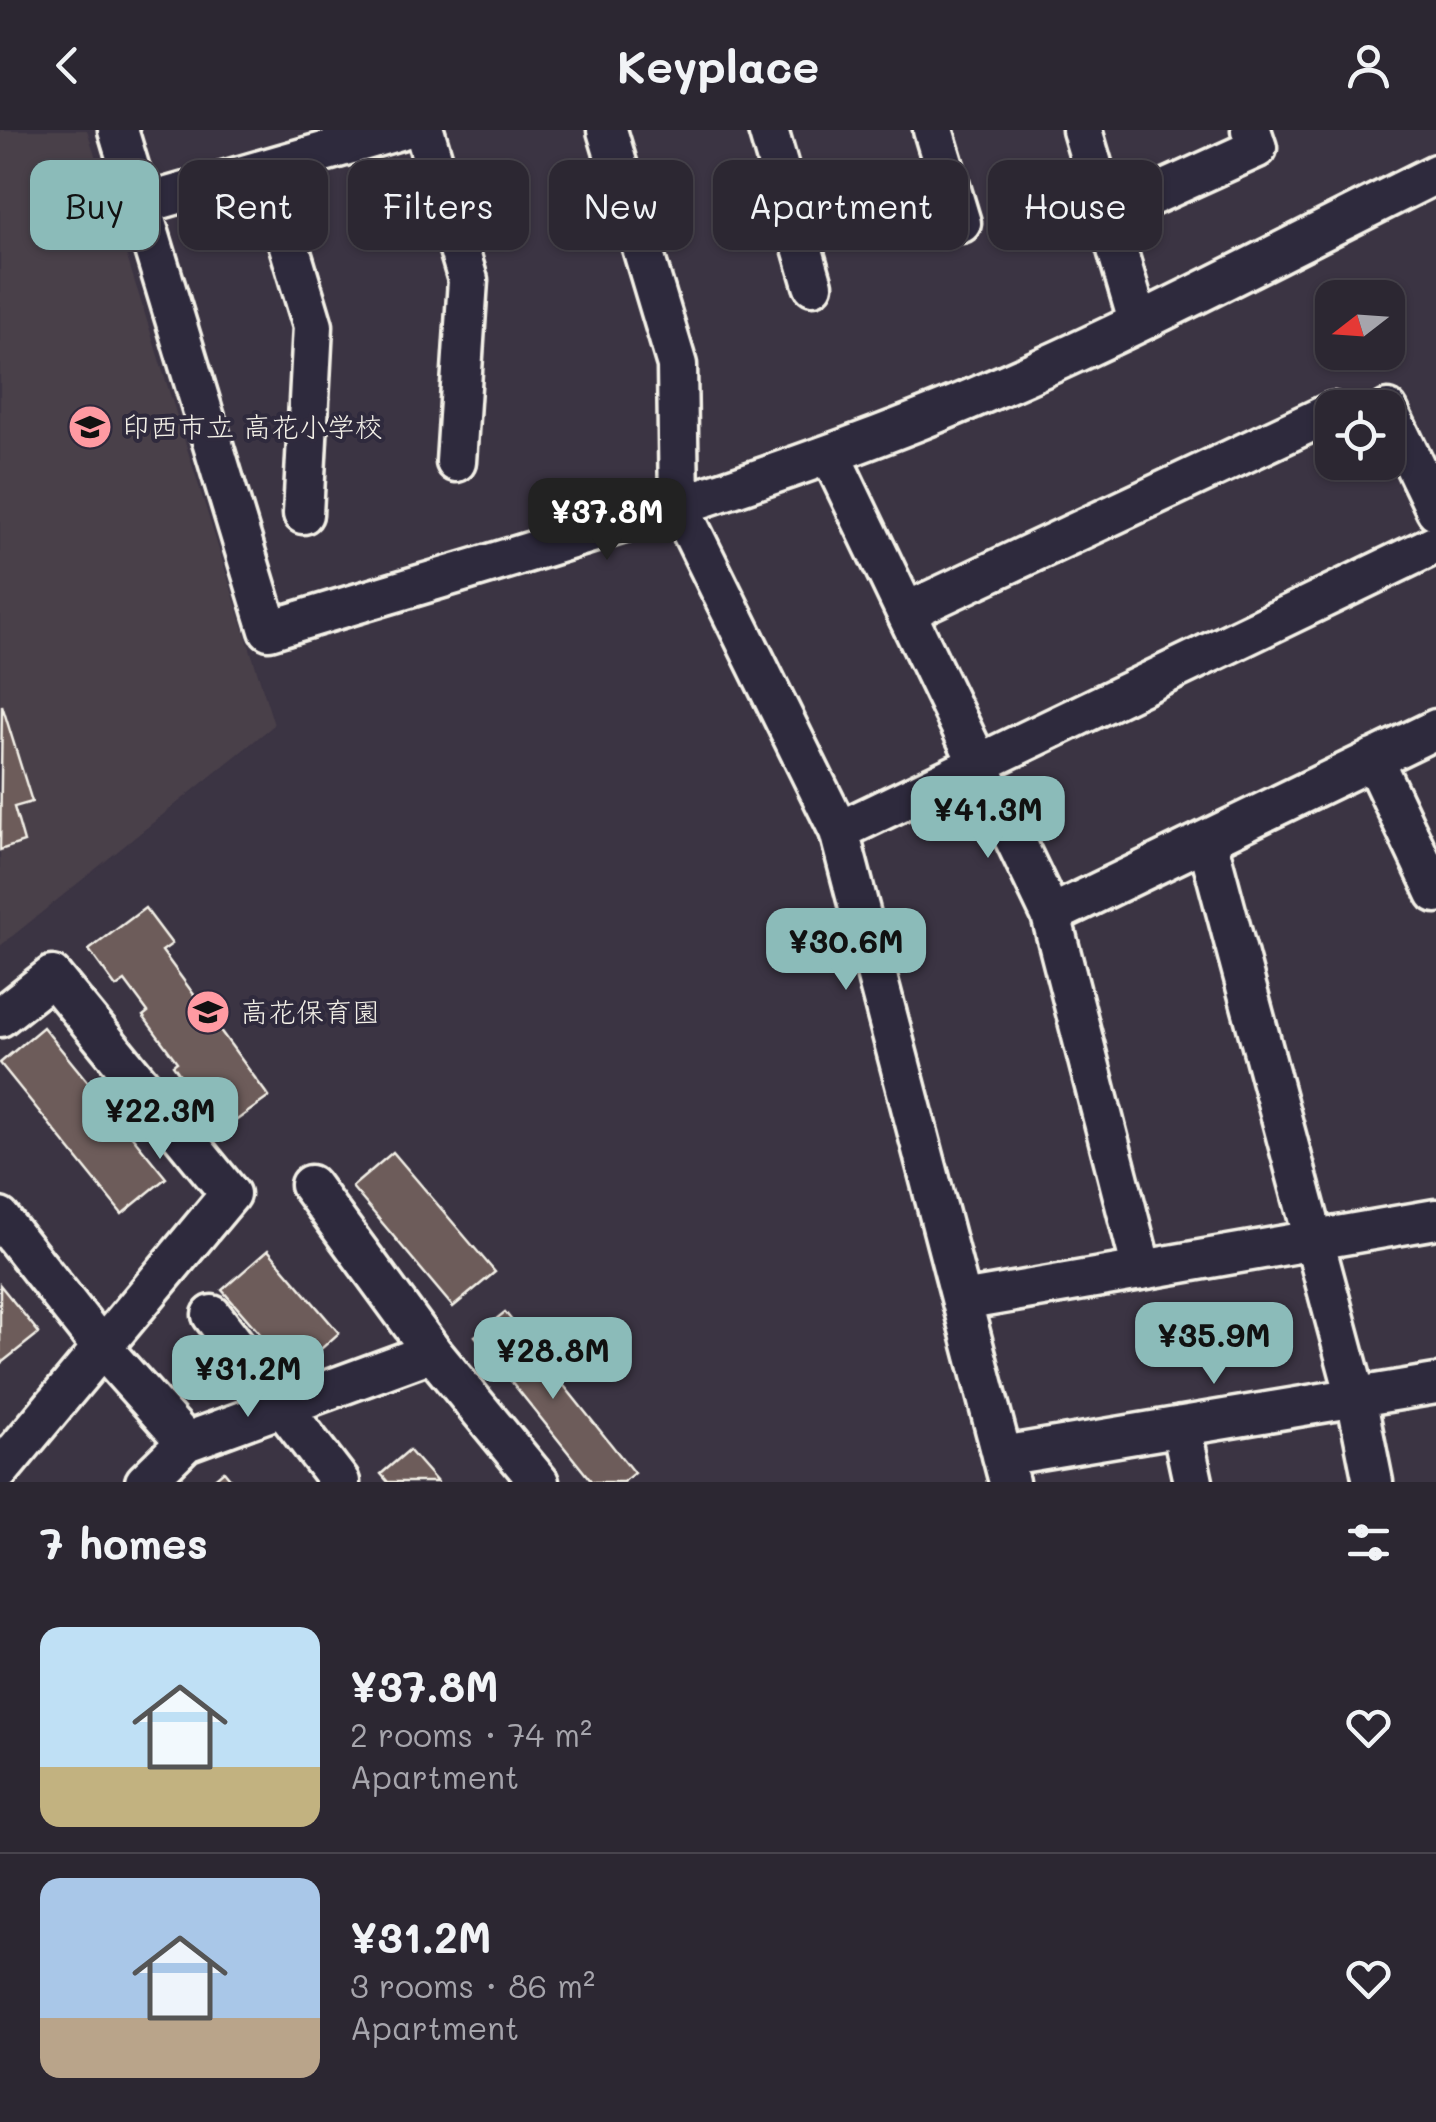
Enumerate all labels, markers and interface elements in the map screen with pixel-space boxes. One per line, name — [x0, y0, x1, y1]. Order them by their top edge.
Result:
text: Keyplace — [617, 36, 819, 94]
icon: back — [40, 38, 95, 93]
icon: person — [1341, 38, 1396, 93]
chip: Buy — [30, 160, 159, 250]
chip: Rent — [179, 160, 328, 250]
chip: Filters — [348, 160, 529, 250]
chip: New — [549, 160, 693, 250]
chip: Apartment — [713, 160, 968, 250]
chip: House — [988, 160, 1162, 250]
north arrow — [1315, 280, 1405, 370]
map controls — [1315, 280, 1405, 480]
button: locate — [1315, 390, 1405, 480]
school or university icon: 印西市立 高花小学校 — [67, 404, 113, 450]
place label: 印西市立 高花小学校 — [122, 408, 383, 444]
pin: ¥37.8M — [526, 478, 688, 563]
text: ¥37.8M — [550, 489, 664, 531]
pin: ¥41.3M — [907, 776, 1069, 861]
text: ¥41.3M — [933, 787, 1043, 829]
pin: ¥30.6M — [765, 908, 927, 993]
text: ¥30.6M — [788, 919, 904, 961]
school or university icon: 高花保育園 — [185, 989, 231, 1035]
place label: 高花保育園 — [240, 993, 380, 1029]
pin: ¥22.3M — [79, 1077, 241, 1162]
text: ¥22.3M — [104, 1088, 216, 1130]
pin: ¥35.9M — [1133, 1302, 1295, 1387]
text: ¥35.9M — [1157, 1313, 1271, 1355]
pin: ¥28.8M — [472, 1317, 634, 1402]
text: ¥28.8M — [496, 1328, 610, 1370]
pin: ¥31.2M — [167, 1335, 329, 1420]
text: ¥31.2M — [194, 1346, 302, 1388]
text: 7 homes — [40, 1515, 208, 1570]
icon: filters — [1341, 1515, 1396, 1570]
text: ¥37.8M — [350, 1658, 499, 1713]
icon: home — [120, 1667, 240, 1787]
icon: heart — [1341, 1700, 1396, 1755]
text: 2 rooms · 74 m² — [350, 1713, 592, 1755]
text: Apartment — [350, 1755, 519, 1797]
text: ¥31.2M — [350, 1909, 492, 1964]
icon: home — [120, 1918, 240, 2038]
icon: heart — [1341, 1951, 1396, 2006]
text: 3 rooms · 86 m² — [350, 1964, 595, 2006]
text: Apartment — [350, 2006, 519, 2048]

